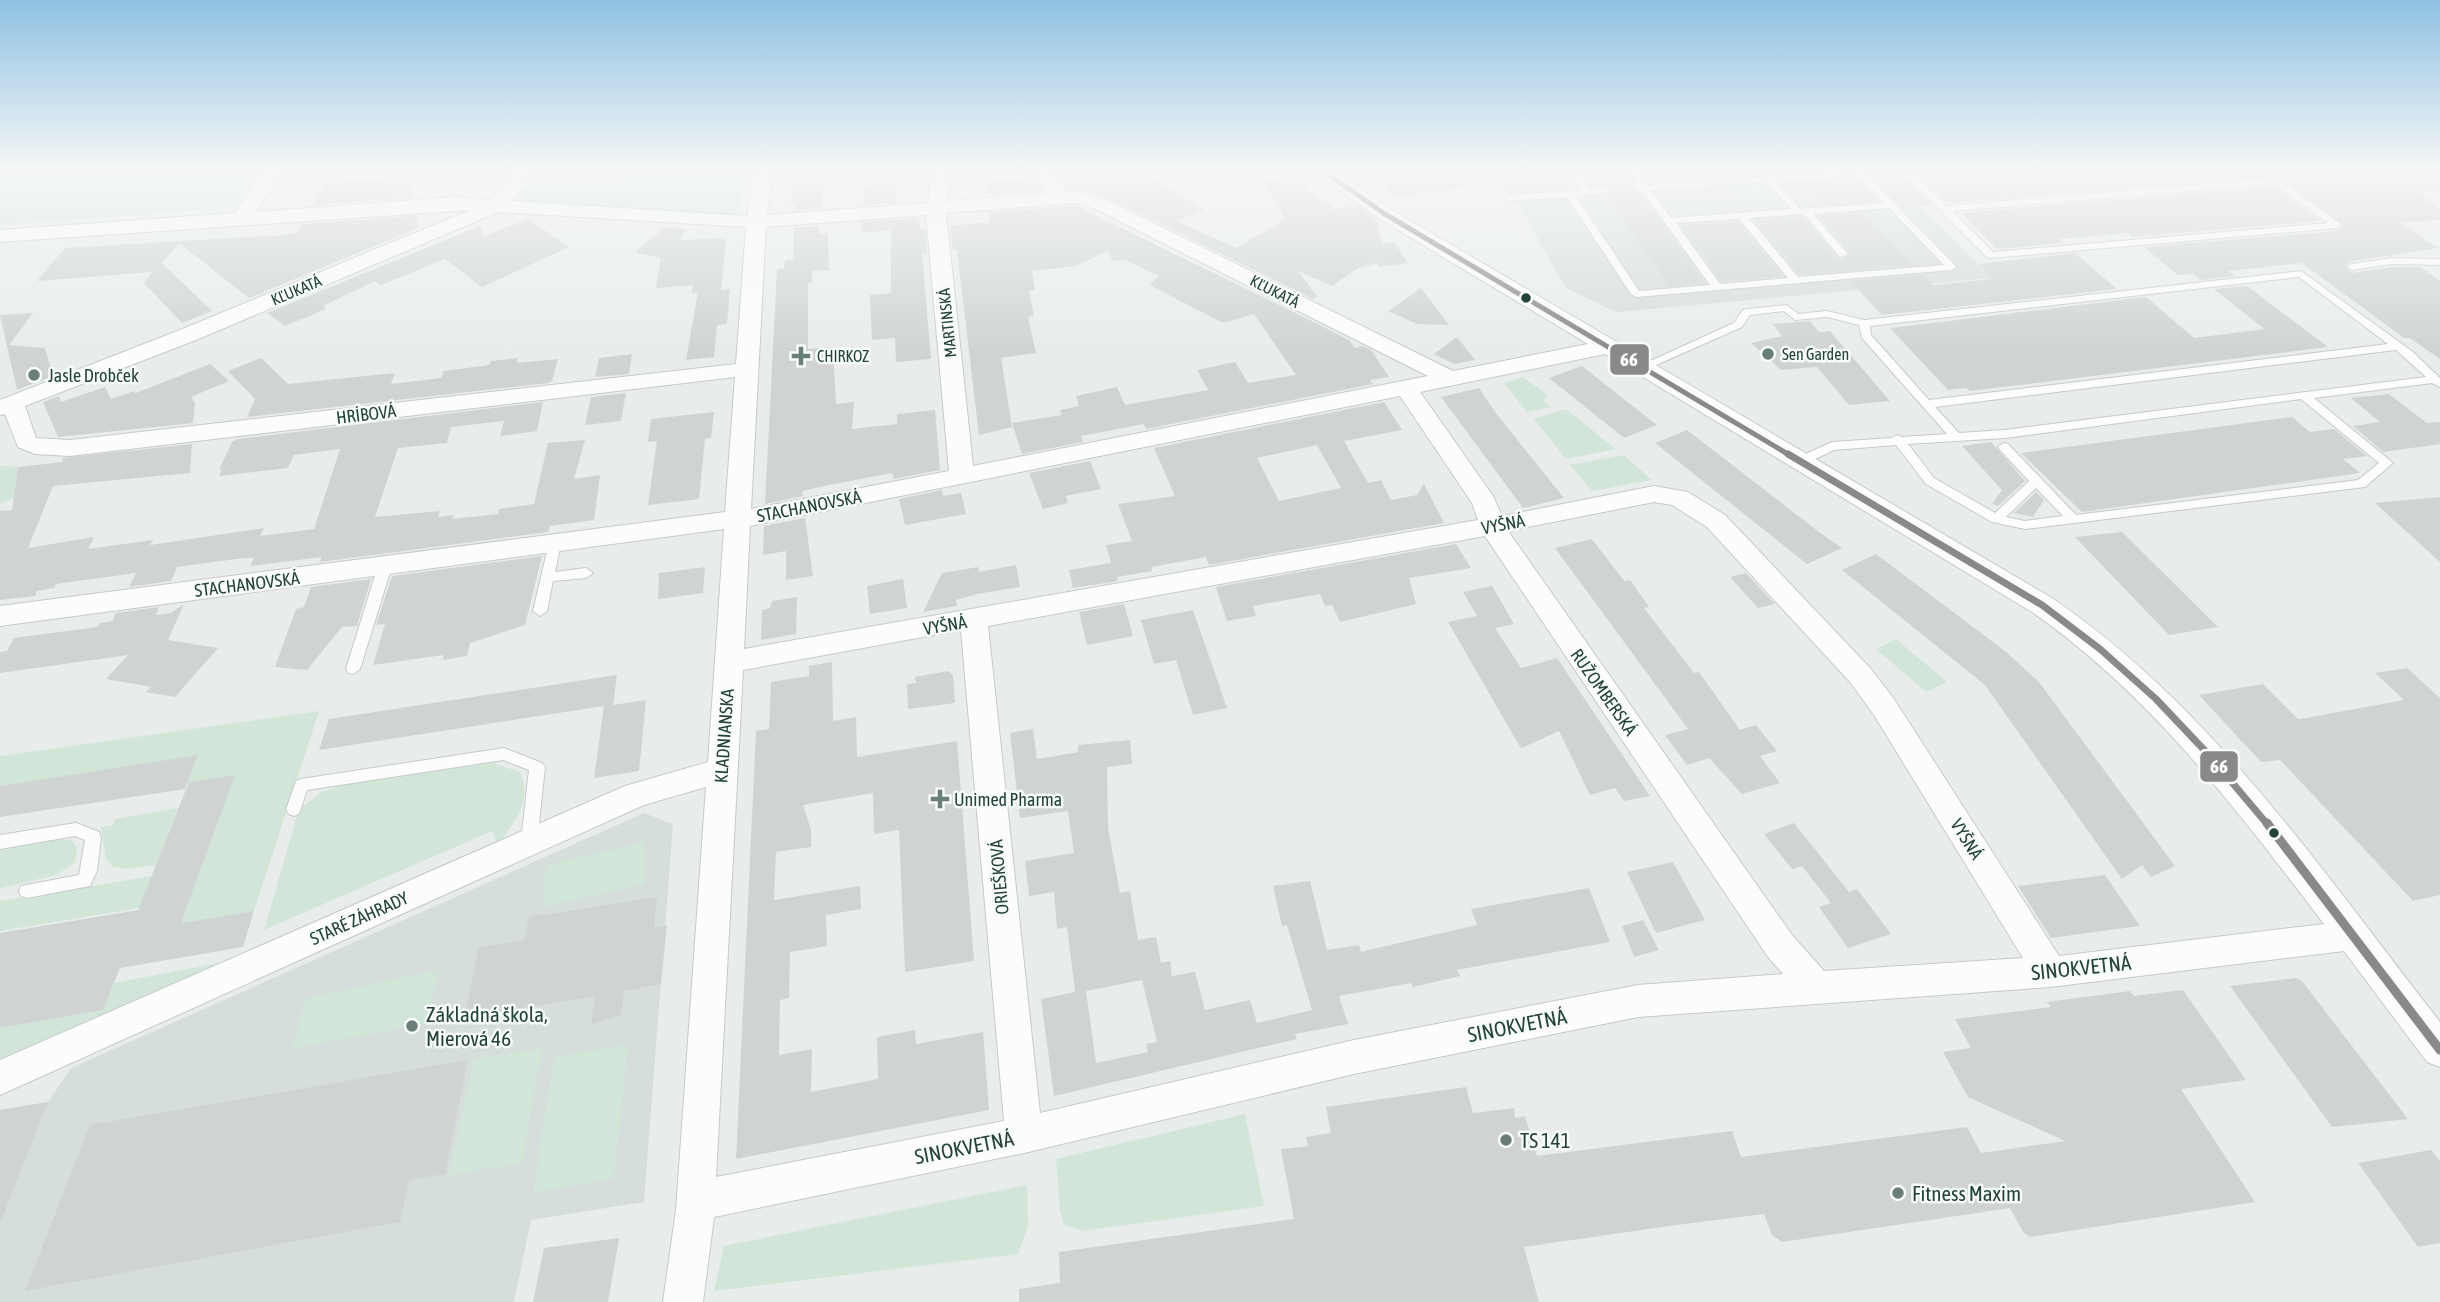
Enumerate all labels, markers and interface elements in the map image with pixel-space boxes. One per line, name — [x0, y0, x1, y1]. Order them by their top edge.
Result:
street label: KĽUKATÁ — [268, 271, 324, 309]
street label: KĽUKATÁ — [1247, 271, 1303, 311]
street label: MARTINSKÁ — [934, 287, 960, 359]
unlabelled marker — [1519, 291, 1533, 305]
line badge: 66 — [1609, 343, 1650, 376]
place label: Sen Garden — [1782, 345, 1849, 363]
marker: CHIRKOZ — [791, 346, 811, 366]
marker: Sen Garden — [1760, 346, 1776, 362]
place label: CHIRKOZ — [817, 347, 869, 365]
text: 66 — [1620, 348, 1638, 370]
place label: Jasle Drobček — [48, 365, 139, 386]
marker: Jasle Drobček — [26, 367, 42, 383]
street label: HRÍBOVÁ — [335, 400, 397, 428]
street label: STACHANOVSKÁ — [755, 486, 863, 526]
street label: VYŠNÁ — [1479, 509, 1527, 538]
street label: STACHANOVSKÁ — [193, 567, 301, 601]
street label: VYŠNÁ — [922, 611, 969, 639]
street label: RUŽOMBERSKÁ — [1567, 645, 1642, 739]
street label: KLADNIANSKA — [710, 688, 738, 784]
line badge: 66 — [2199, 750, 2239, 783]
text: 66 — [2210, 755, 2228, 777]
place label: Unimed Pharma — [954, 789, 1062, 810]
marker: Unimed Pharma — [932, 791, 948, 807]
street label: VYŠNÁ — [1946, 815, 1988, 863]
unlabelled marker — [2267, 826, 2281, 840]
street label: ORIEŠKOVÁ — [985, 838, 1013, 915]
street label: STARÉ ZÁHRADY — [307, 887, 411, 949]
street label: SINOKVETNÁ — [2030, 950, 2133, 984]
place label: Základná škola, Mierová 46 — [426, 1002, 548, 1050]
street label: SINOKVETNÁ — [1465, 1004, 1569, 1046]
marker: Základná škola, Mierová 46 — [404, 1018, 420, 1034]
street label: SINOKVETNÁ — [912, 1126, 1016, 1168]
place label: TS 141 — [1520, 1128, 1571, 1152]
marker: TS 141 — [1498, 1132, 1514, 1148]
place label: Fitness Maxim — [1912, 1181, 2021, 1205]
marker: Fitness Maxim — [1890, 1185, 1906, 1201]

